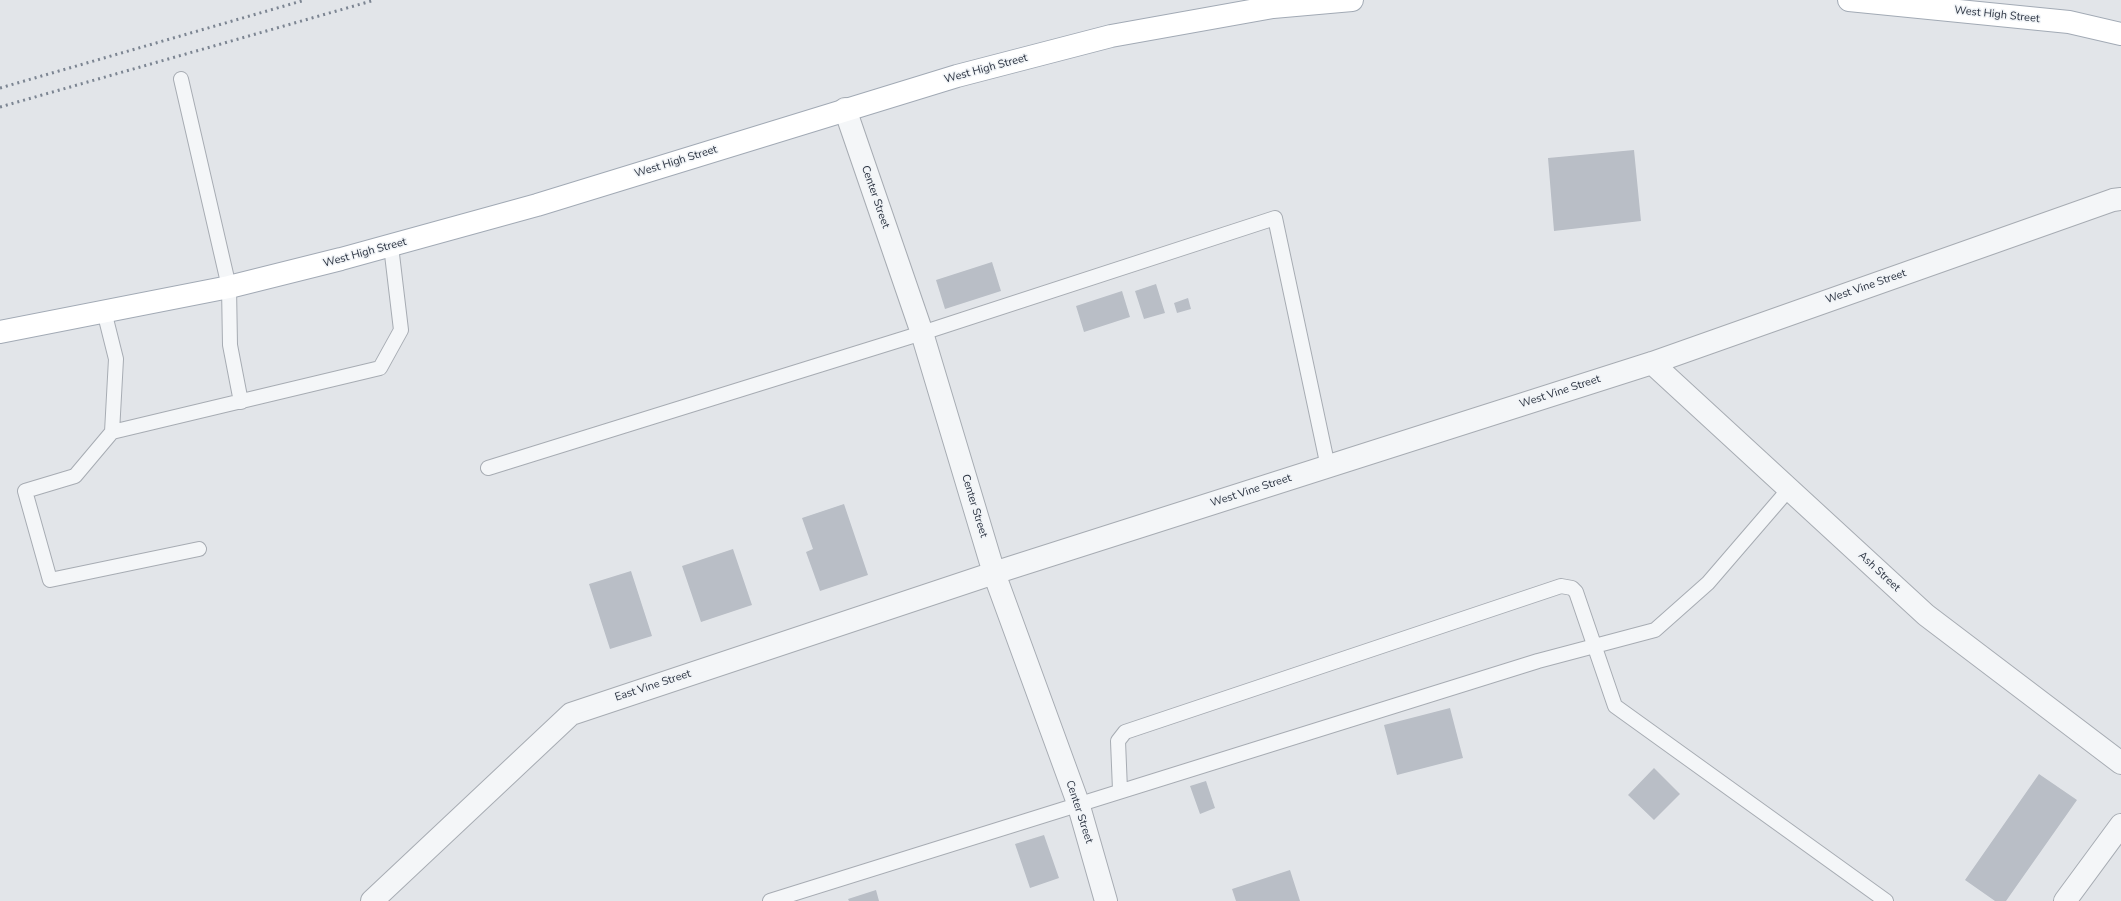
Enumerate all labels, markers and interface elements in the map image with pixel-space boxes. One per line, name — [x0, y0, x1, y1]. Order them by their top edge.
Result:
street label: West High Street — [1954, 4, 2040, 26]
street label: West High Street — [943, 52, 1029, 86]
street label: West High Street — [633, 143, 719, 181]
street label: Center Street — [858, 164, 892, 230]
street label: West High Street — [322, 236, 408, 270]
street label: West Vine Street — [1824, 267, 1908, 307]
street label: West Vine Street — [1518, 373, 1602, 411]
street label: West Vine Street — [1209, 472, 1293, 510]
street label: Center Street — [958, 473, 990, 539]
street label: Ash Street — [1855, 549, 1903, 595]
street label: East Vine Street — [613, 667, 693, 705]
street label: Center Street — [1063, 779, 1095, 845]

